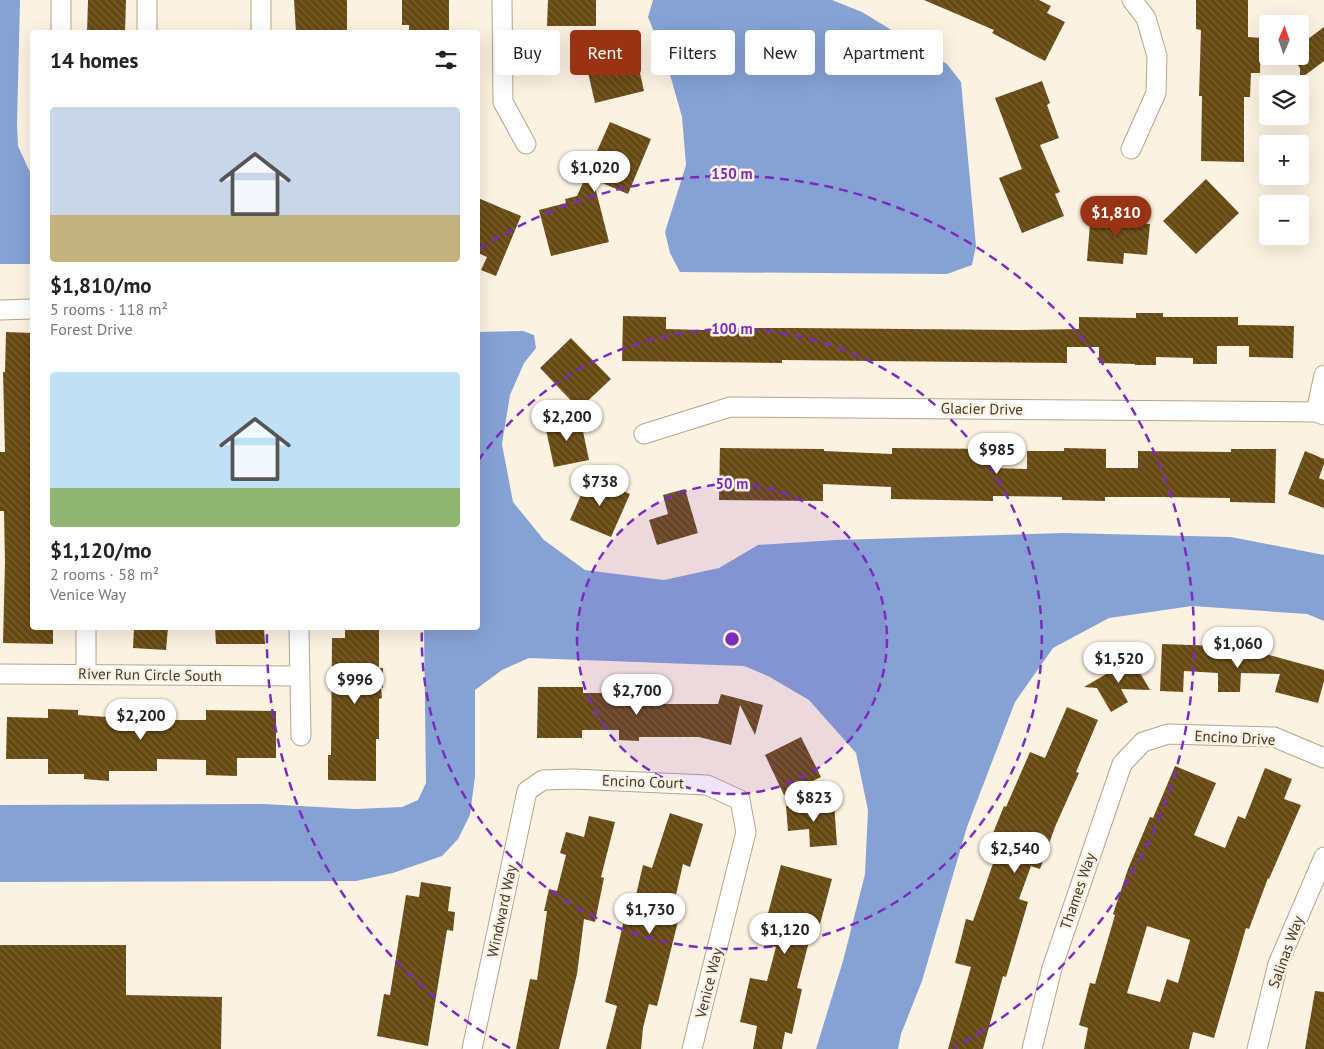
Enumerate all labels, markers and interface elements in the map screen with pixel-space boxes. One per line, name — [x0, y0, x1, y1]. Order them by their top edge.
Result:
north arrow — [1259, 15, 1309, 65]
map controls — [1259, 15, 1309, 245]
chip: Buy — [495, 30, 560, 75]
chip: Rent — [570, 30, 641, 75]
chip: Filters — [651, 30, 735, 75]
chip: New — [745, 30, 815, 75]
chip: Apartment — [825, 30, 943, 75]
icon: filters — [432, 46, 460, 74]
text: 14 homes — [50, 47, 138, 74]
button: layers — [1259, 75, 1309, 125]
button: + — [1259, 135, 1309, 185]
icon: home — [210, 139, 300, 229]
pin: $1,020 — [554, 150, 636, 193]
text: $1,020 — [570, 157, 620, 177]
text: 150 m — [711, 164, 753, 183]
button: − — [1259, 195, 1309, 245]
pin: $1,810 — [1075, 196, 1157, 238]
text: $1,810 — [1091, 202, 1141, 222]
text: $1,810/mo — [50, 272, 152, 299]
text: 5 rooms · 118 m² — [50, 299, 168, 319]
text: Forest Drive — [50, 319, 133, 339]
text: 100 m — [711, 319, 753, 338]
street label: Glacier Drive — [941, 398, 1023, 419]
pin: $2,200 — [526, 400, 608, 442]
icon: home — [210, 404, 300, 494]
text: $2,200 — [542, 406, 592, 426]
pin: $985 — [967, 432, 1027, 475]
text: $985 — [979, 439, 1015, 459]
pin: $738 — [570, 464, 630, 507]
text: $738 — [582, 471, 618, 491]
text: 50 m — [716, 474, 748, 493]
text: $1,120/mo — [50, 537, 152, 564]
text: 2 rooms · 58 m² — [50, 564, 159, 584]
text: Venice Way — [50, 584, 126, 604]
pin: $1,060 — [1197, 626, 1279, 669]
centre of rings — [723, 630, 741, 648]
text: $1,060 — [1213, 633, 1263, 653]
pin: $1,520 — [1078, 642, 1160, 684]
text: $1,520 — [1094, 648, 1144, 668]
pin: $996 — [325, 662, 385, 705]
street label: River Run Circle South — [78, 664, 222, 685]
text: $996 — [337, 669, 373, 689]
pin: $2,700 — [596, 674, 678, 716]
text: $2,700 — [612, 680, 662, 700]
pin: $2,200 — [100, 698, 182, 741]
text: $2,200 — [116, 705, 166, 725]
street label: Encino Drive — [1194, 726, 1276, 749]
street label: Encino Court — [602, 771, 684, 792]
pin: $823 — [784, 780, 844, 823]
text: $823 — [796, 787, 832, 807]
pin: $2,540 — [974, 832, 1056, 874]
text: $2,540 — [990, 838, 1040, 858]
street label: Thames Way — [1056, 850, 1100, 932]
street label: Windward Way — [482, 863, 521, 959]
pin: $1,730 — [609, 892, 691, 935]
text: $1,730 — [625, 899, 675, 919]
pin: $1,120 — [744, 912, 826, 955]
street label: Salinas Way — [1264, 913, 1307, 991]
text: $1,120 — [760, 919, 810, 939]
street label: Venice Way — [690, 946, 726, 1021]

